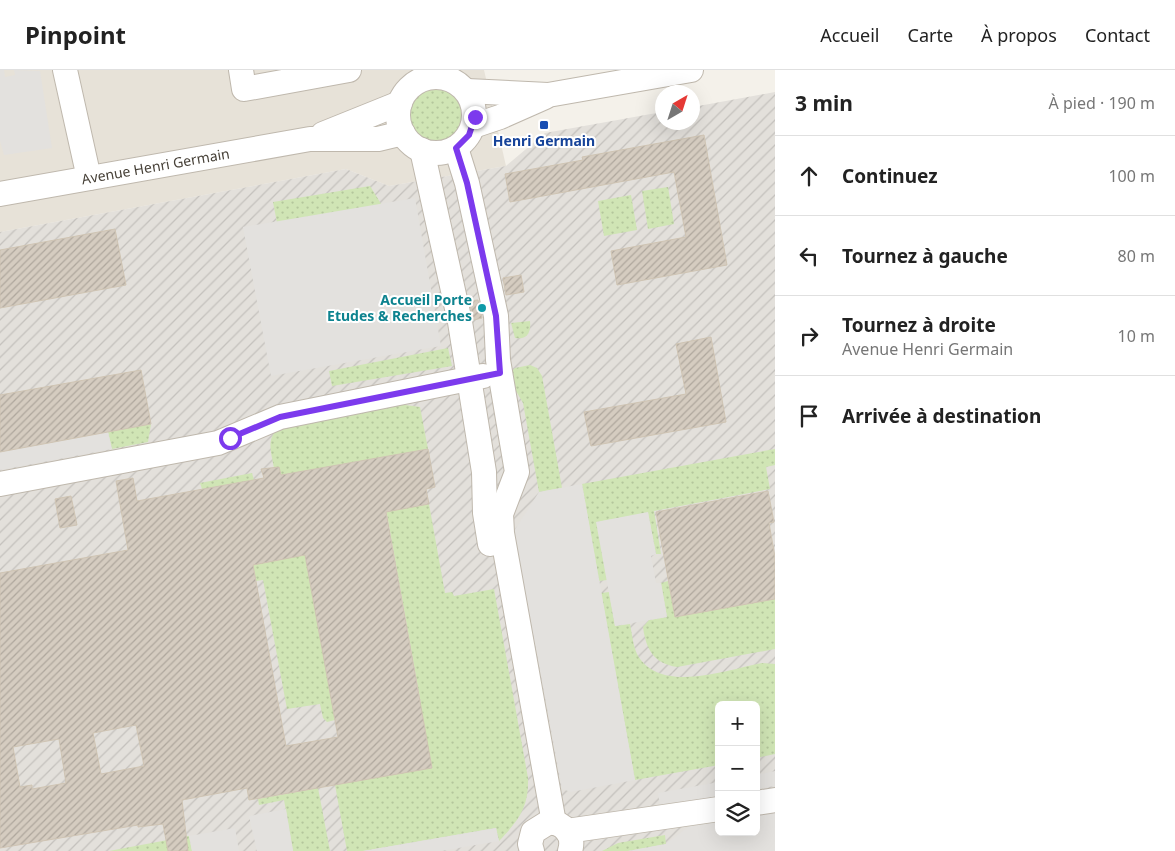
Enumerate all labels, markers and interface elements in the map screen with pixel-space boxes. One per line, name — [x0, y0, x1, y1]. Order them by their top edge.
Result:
text: Pinpoint — [25, 18, 126, 51]
text: Accueil — [820, 23, 880, 47]
text: Carte — [908, 23, 953, 47]
text: À propos — [981, 23, 1057, 47]
text: Contact — [1085, 23, 1150, 47]
north arrow — [655, 85, 700, 130]
text: 3 min — [795, 89, 853, 117]
text: À pied · 190 m — [1049, 92, 1155, 114]
route end — [464, 106, 487, 129]
marker: Henri Germain — [538, 119, 550, 131]
place label: Henri Germain — [493, 131, 595, 150]
street label: Avenue Henri Germain — [80, 143, 231, 188]
icon: ahead — [795, 162, 823, 190]
text: Continuez — [842, 163, 938, 189]
text: 100 m — [1108, 165, 1155, 187]
icon: left — [795, 242, 823, 270]
text: Tournez à gauche — [842, 243, 1008, 269]
text: 80 m — [1118, 245, 1155, 267]
place label: Accueil Porte Etudes & Recherches — [327, 290, 472, 325]
marker: Accueil Porte Etudes & Recherches — [476, 302, 488, 314]
text: Tournez à droite — [842, 312, 996, 338]
icon: right — [795, 322, 823, 350]
text: 10 m — [1118, 325, 1155, 347]
text: Avenue Henri Germain — [842, 338, 1013, 360]
icon: arrive — [795, 402, 823, 430]
text: Arrivée à destination — [842, 403, 1041, 429]
route start — [219, 427, 242, 450]
map controls — [715, 701, 760, 836]
button: + — [715, 701, 760, 746]
button: − — [715, 746, 760, 791]
button: layers — [715, 791, 760, 836]

